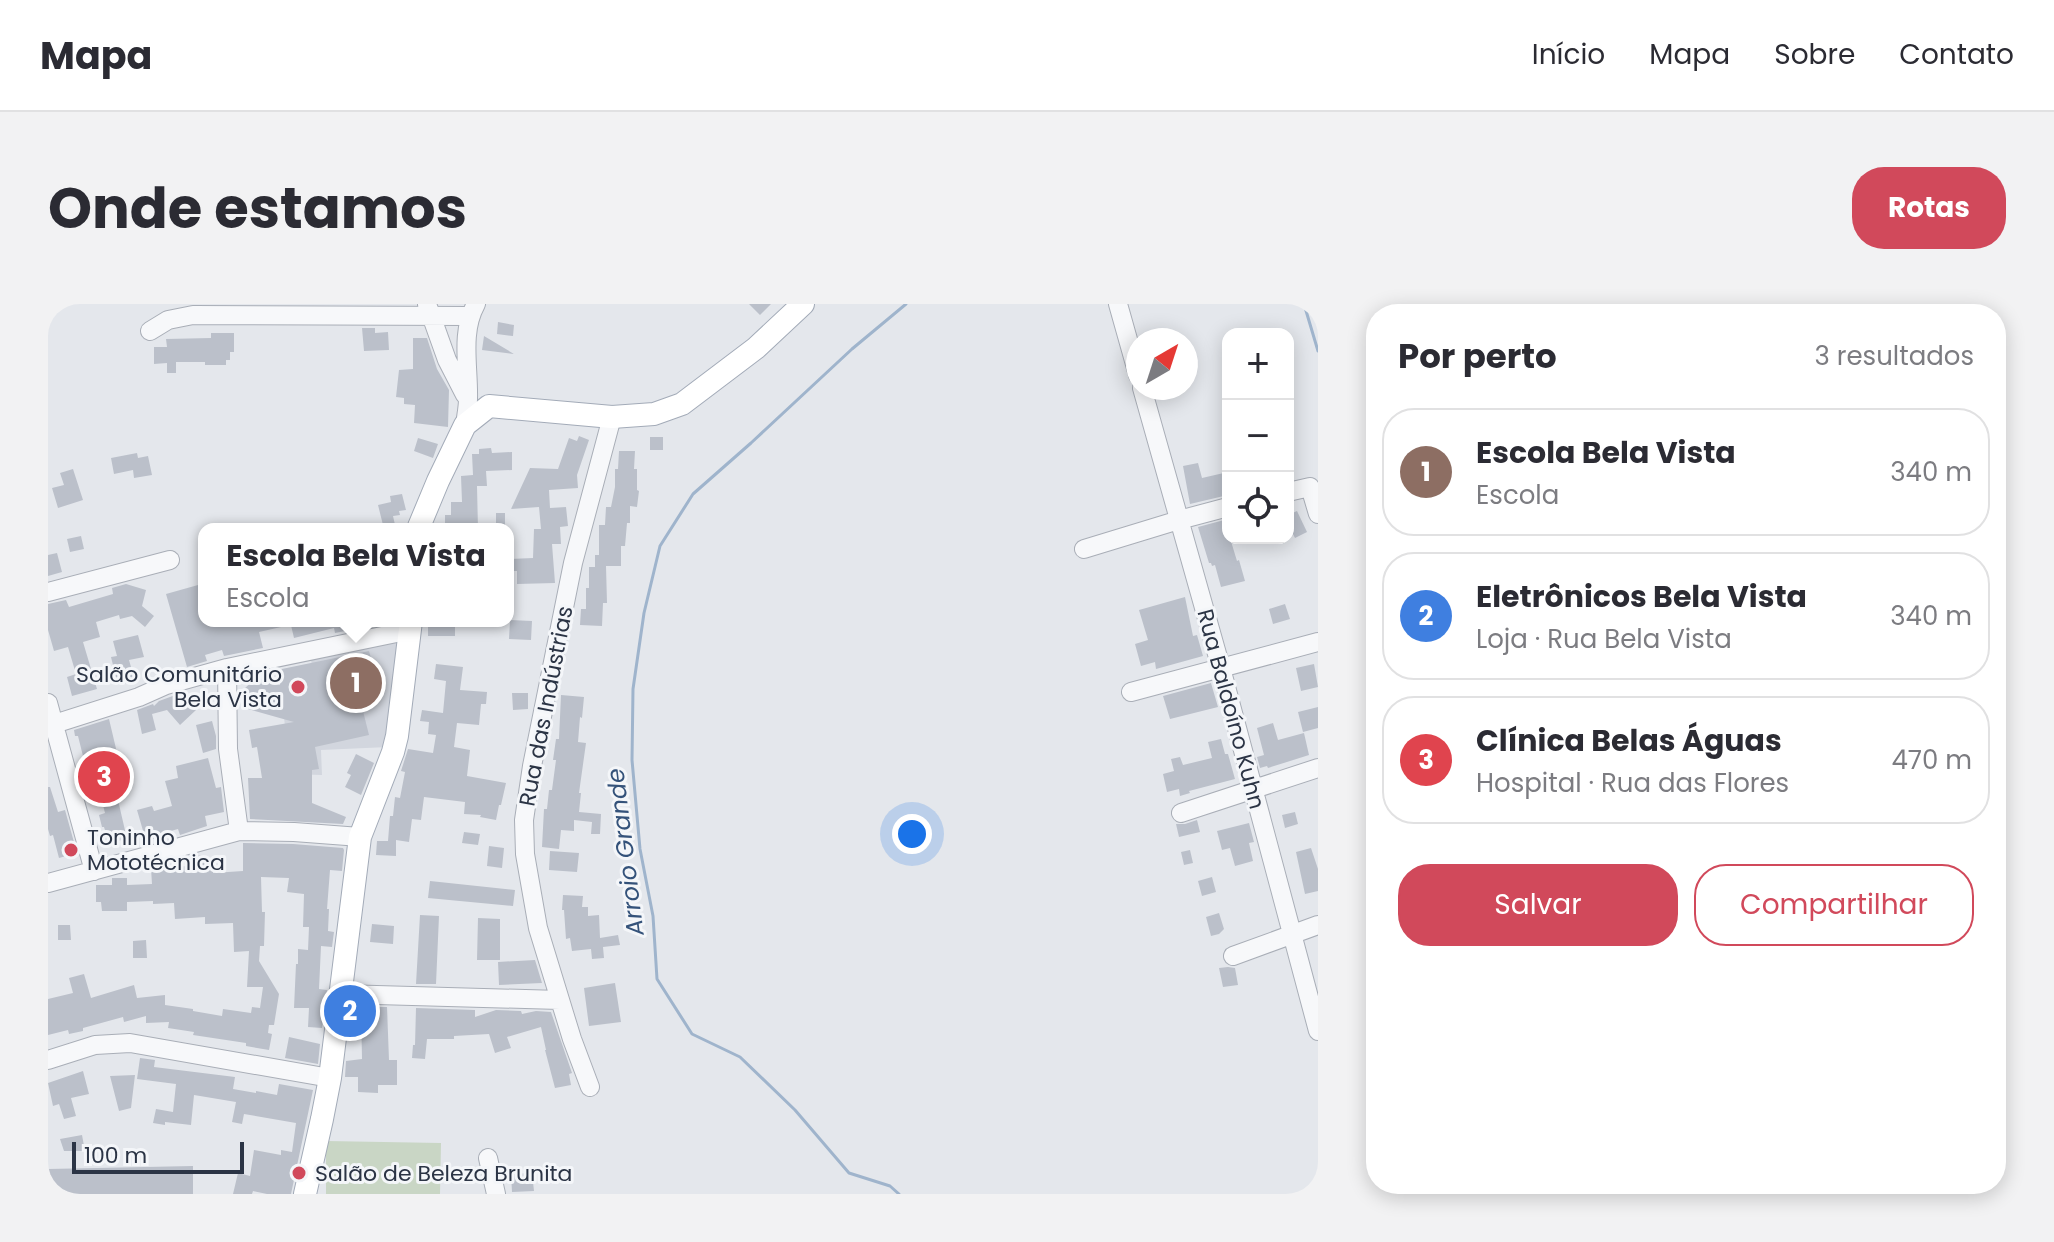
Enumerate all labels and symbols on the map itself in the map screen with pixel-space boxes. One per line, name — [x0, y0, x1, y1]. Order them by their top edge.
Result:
north arrow — [1126, 328, 1198, 400]
street label: Rua das Indústrias — [511, 603, 581, 809]
street label: Rua Baldoíno Kuhn — [1189, 606, 1273, 812]
pin: 1 — [330, 653, 382, 713]
place label: Salão Comunitário Bela Vista — [76, 659, 282, 715]
marker: Salão Comunitário Bela Vista — [289, 678, 307, 696]
pin: 3 — [78, 747, 130, 807]
water label: Arroio Grande — [598, 766, 652, 938]
your location — [892, 814, 932, 854]
place label: Toninho Mototécnica — [87, 822, 225, 878]
marker: Toninho Mototécnica — [62, 841, 80, 859]
pin: 2 — [324, 981, 376, 1041]
scale bar — [72, 1138, 244, 1174]
place label: Salão de Beleza Brunita — [315, 1158, 573, 1189]
marker: Salão de Beleza Brunita — [290, 1164, 308, 1182]

